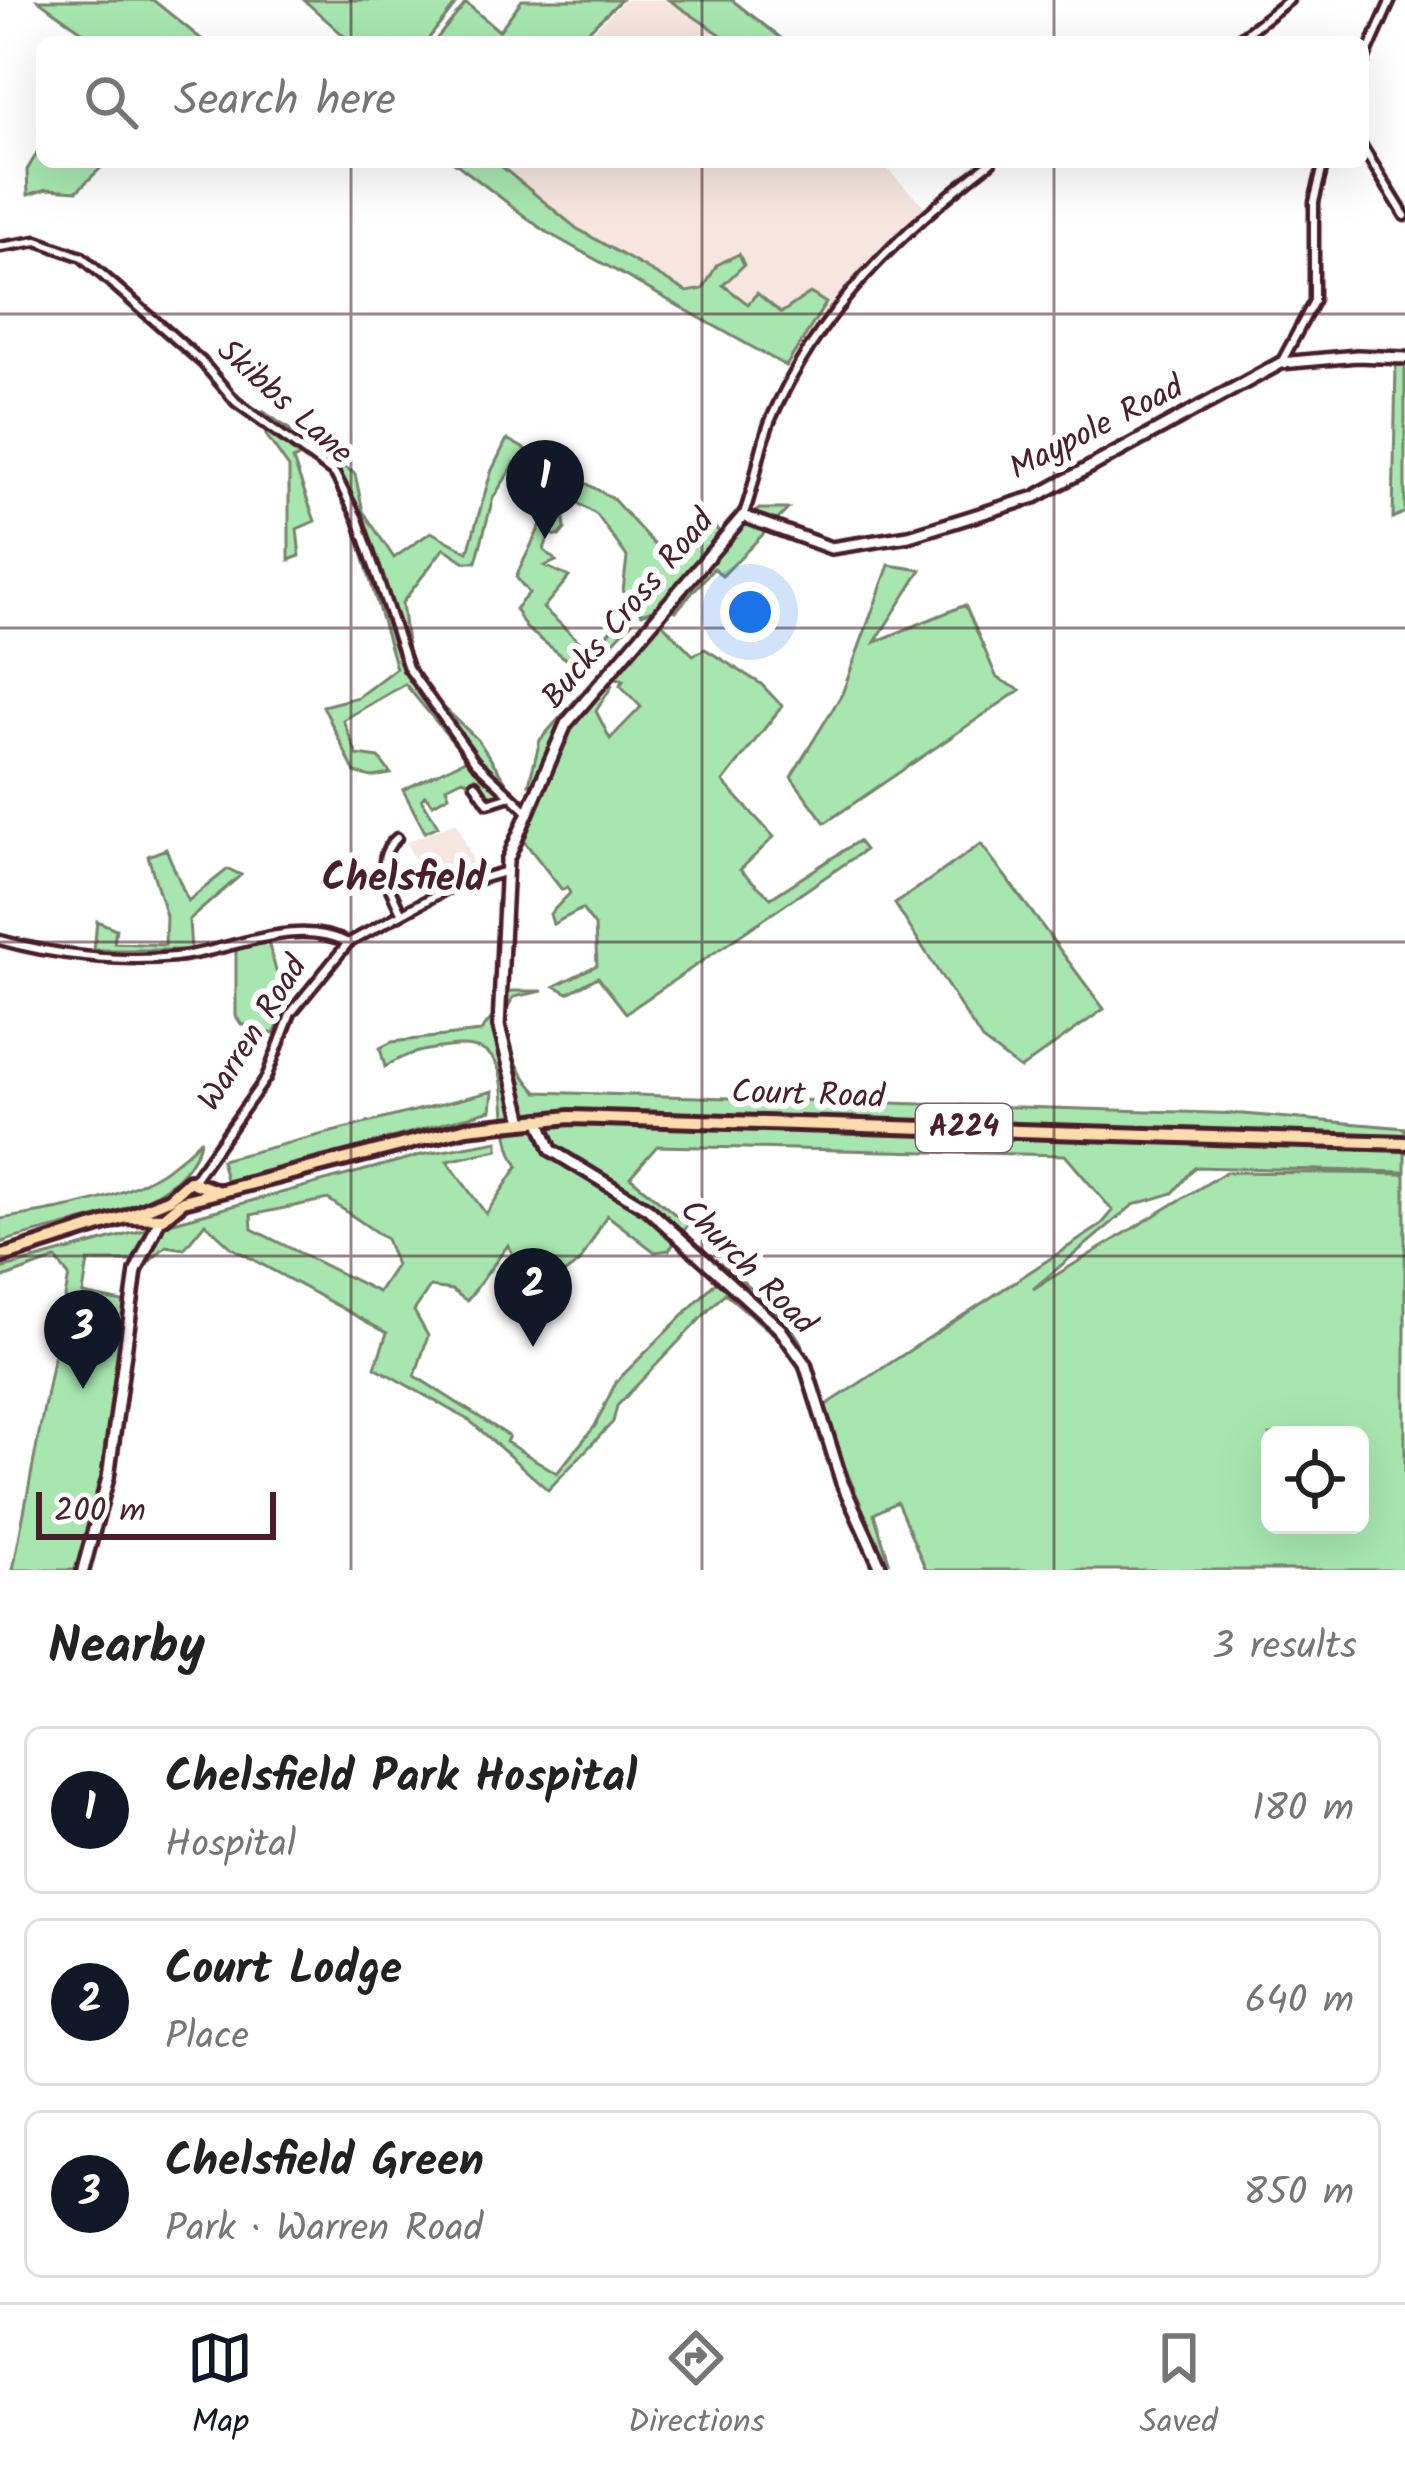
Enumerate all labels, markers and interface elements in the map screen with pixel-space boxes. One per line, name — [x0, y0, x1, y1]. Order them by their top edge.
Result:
search box — [36, 36, 1369, 168]
text: Search here — [174, 66, 396, 138]
icon: search — [78, 69, 144, 135]
street label: Skibbs Lane — [204, 327, 365, 479]
street label: Maypole Road — [1000, 362, 1195, 496]
pin: 1 — [506, 440, 584, 539]
street label: Bucks Cross Road — [529, 497, 730, 722]
your location — [720, 582, 780, 642]
district label: Chelsfield — [322, 849, 487, 911]
street label: Warren Road — [185, 944, 324, 1122]
street label: Court Road — [730, 1067, 887, 1125]
road number: A224 — [916, 1104, 1012, 1152]
street label: Church Road — [666, 1187, 829, 1350]
pin: 2 — [494, 1248, 572, 1347]
pin: 3 — [44, 1290, 122, 1389]
map controls — [1261, 1426, 1369, 1534]
button: locate — [1261, 1426, 1369, 1534]
scale bar — [36, 1486, 276, 1539]
text: 200 m — [54, 1486, 146, 1539]
text: Nearby — [48, 1608, 205, 1689]
text: 3 results — [1212, 1617, 1357, 1679]
text: Chelsfield Park Hospital — [165, 1743, 637, 1815]
text: 1 — [84, 1779, 96, 1841]
text: 180 m — [1252, 1779, 1354, 1841]
text: Hospital — [165, 1815, 296, 1877]
text: Court Lodge — [165, 1935, 402, 2007]
text: 2 — [79, 1971, 101, 2033]
text: 640 m — [1245, 1971, 1354, 2033]
text: Place — [165, 2007, 249, 2069]
text: Chelsfield Green — [165, 2127, 484, 2199]
text: 3 — [79, 2163, 101, 2225]
text: 850 m — [1243, 2163, 1354, 2225]
text: Park · Warren Road — [165, 2199, 483, 2261]
tab: Map — [187, 2325, 253, 2450]
tab: Directions — [628, 2325, 765, 2450]
tab: Saved — [1139, 2325, 1218, 2450]

